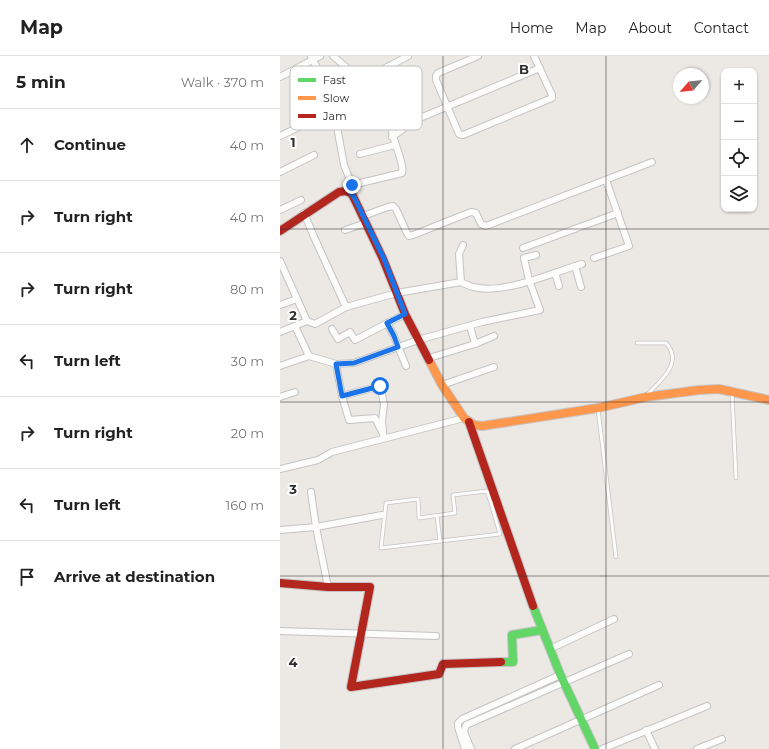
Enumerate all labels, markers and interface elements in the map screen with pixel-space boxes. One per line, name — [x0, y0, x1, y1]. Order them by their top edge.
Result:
text: Map — [20, 16, 63, 39]
text: Home — [510, 19, 553, 37]
text: Map — [575, 19, 606, 37]
text: About — [628, 19, 672, 37]
text: Contact — [694, 19, 749, 37]
text: B — [519, 61, 529, 77]
legend — [290, 66, 422, 130]
north arrow — [673, 68, 709, 104]
map controls — [721, 68, 757, 212]
button: + — [721, 68, 757, 104]
text: 5 min — [16, 72, 66, 92]
text: Fast — [323, 73, 347, 87]
text: Walk · 370 m — [181, 74, 264, 90]
text: Slow — [323, 91, 349, 105]
button: − — [721, 104, 757, 140]
text: Jam — [322, 109, 347, 123]
icon: ahead — [16, 134, 38, 156]
text: 1 — [290, 134, 296, 150]
text: Continue — [54, 135, 126, 154]
text: 40 m — [230, 137, 264, 153]
button: locate — [721, 140, 757, 176]
route end — [343, 176, 361, 194]
button: layers — [721, 176, 757, 212]
icon: right — [16, 206, 38, 228]
text: Turn right — [54, 207, 133, 226]
text: 40 m — [230, 209, 264, 225]
icon: right — [16, 278, 38, 300]
text: Turn right — [54, 279, 133, 298]
text: 80 m — [230, 281, 264, 297]
text: 2 — [289, 307, 297, 323]
icon: left — [16, 350, 38, 372]
text: Turn left — [54, 351, 121, 370]
text: 30 m — [231, 353, 264, 369]
route start — [371, 377, 389, 395]
icon: right — [16, 422, 38, 444]
text: Turn right — [54, 423, 133, 442]
text: 20 m — [231, 425, 264, 441]
text: 3 — [288, 481, 297, 497]
icon: left — [16, 494, 38, 516]
text: Turn left — [54, 495, 121, 514]
text: 160 m — [226, 497, 264, 513]
icon: arrive — [16, 566, 38, 588]
text: Arrive at destination — [54, 567, 215, 586]
text: 4 — [289, 654, 298, 670]

